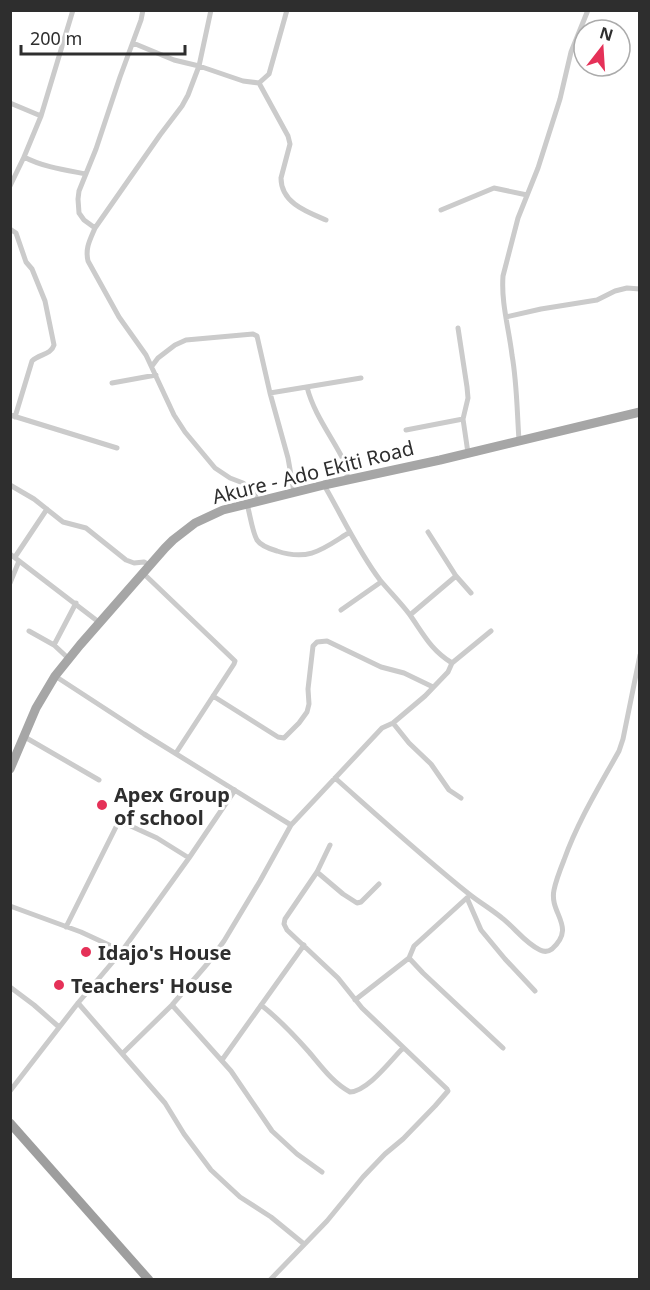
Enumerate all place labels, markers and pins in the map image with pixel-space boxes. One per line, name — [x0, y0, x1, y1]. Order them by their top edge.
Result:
place label: Apex Group of school — [114, 781, 230, 831]
marker: Apex Group of school — [95, 798, 109, 812]
place label: Idajo's House — [98, 939, 231, 966]
marker: Idajo's House — [79, 945, 93, 959]
place label: Teachers' House — [71, 972, 233, 999]
marker: Teachers' House — [52, 978, 66, 992]

